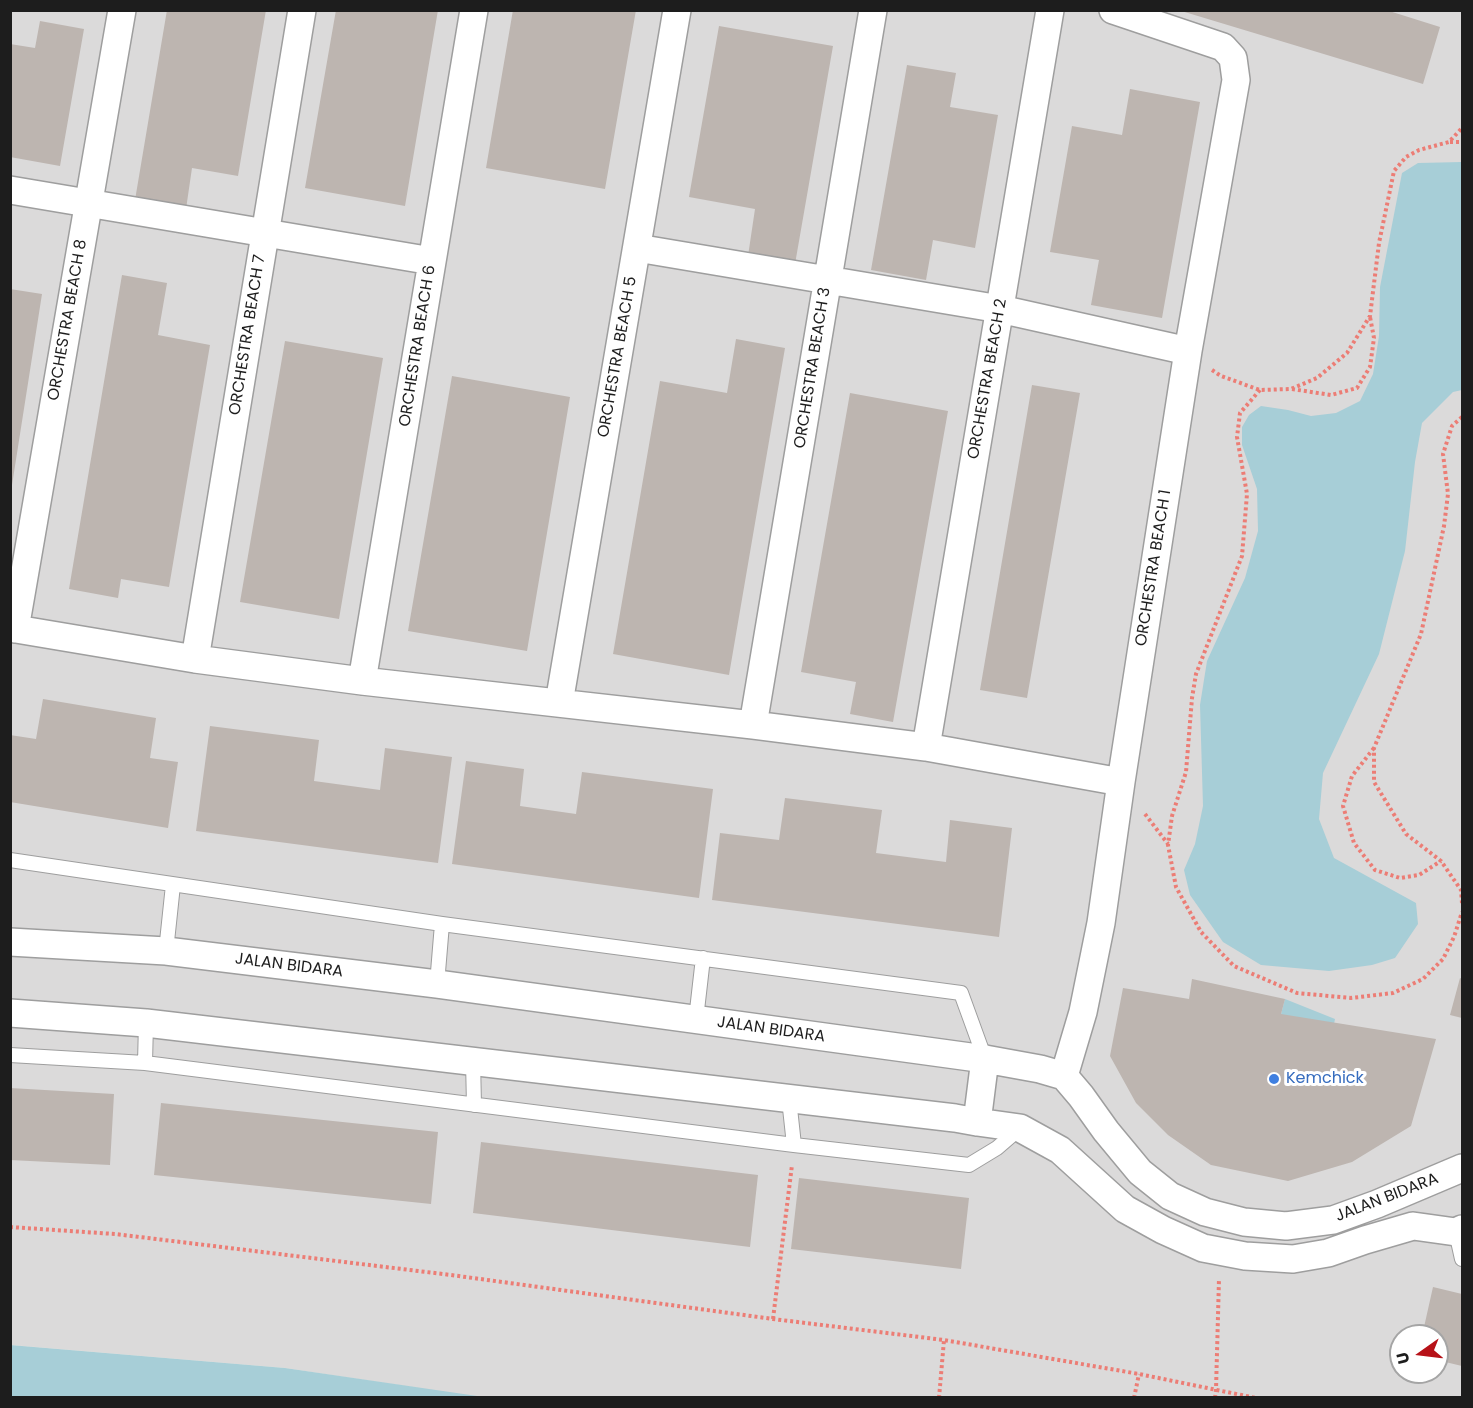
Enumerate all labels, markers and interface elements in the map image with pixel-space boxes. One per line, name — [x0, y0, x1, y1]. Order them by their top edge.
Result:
street label: ORCHESTRA BEACH 8 — [44, 238, 92, 402]
street label: ORCHESTRA BEACH 7 — [226, 253, 270, 417]
street label: ORCHESTRA BEACH 6 — [396, 264, 440, 428]
street label: ORCHESTRA BEACH 5 — [594, 275, 642, 439]
street label: ORCHESTRA BEACH 3 — [791, 286, 835, 450]
street label: ORCHESTRA BEACH 2 — [964, 297, 1012, 461]
street label: ORCHESTRA BEACH 1 — [1132, 488, 1176, 648]
street label: JALAN BIDARA — [234, 950, 344, 982]
street label: JALAN BIDARA — [716, 1013, 826, 1047]
place label: Kemchick — [1286, 1069, 1364, 1089]
marker: Kemchick — [1267, 1072, 1281, 1086]
street label: JALAN BIDARA — [1333, 1170, 1441, 1226]
north arrow — [1389, 1324, 1449, 1384]
text: U — [1390, 1350, 1416, 1366]

